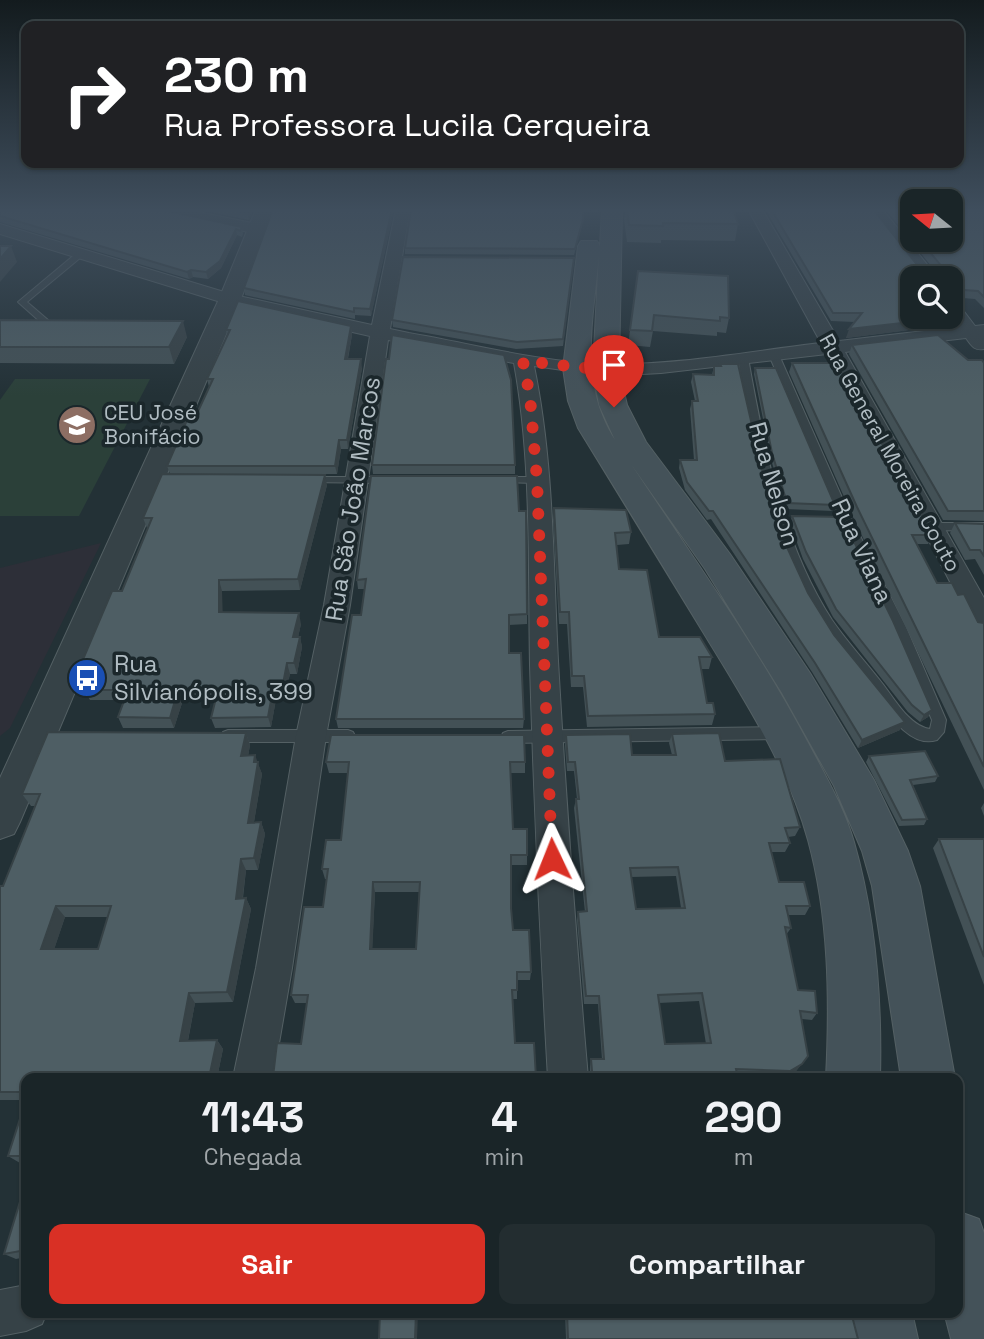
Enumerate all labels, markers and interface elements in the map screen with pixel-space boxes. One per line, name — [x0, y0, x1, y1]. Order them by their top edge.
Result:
text: 230 m — [164, 44, 309, 106]
icon: right — [49, 49, 140, 140]
text: Rua Professora Lucila Cerqueira — [164, 105, 650, 145]
north arrow — [900, 189, 962, 252]
map controls — [900, 189, 963, 329]
button: search — [900, 266, 963, 329]
street label: Rua General Moreira Couto — [814, 329, 967, 577]
pin — [584, 335, 644, 407]
icon: arrive — [595, 346, 633, 384]
street label: Rua São João Marcos — [318, 375, 387, 623]
place label: CEU José Bonifácio — [104, 399, 200, 450]
school or university icon: CEU José Bonifácio — [56, 404, 98, 446]
street label: Rua Nelson — [742, 418, 807, 550]
street label: Rua Viana — [825, 493, 900, 609]
place label: Rua Silvianópolis, 399 — [114, 648, 313, 707]
bus stop icon: Rua Silvianópolis, 399 — [66, 657, 108, 699]
position arrow — [515, 822, 589, 896]
text: 11:43 — [201, 1091, 304, 1144]
text: 4 — [491, 1091, 518, 1144]
text: 290 — [705, 1091, 783, 1144]
text: Chegada — [204, 1142, 302, 1172]
text: min — [485, 1142, 524, 1172]
text: m — [734, 1142, 753, 1172]
button: Sair — [49, 1224, 485, 1304]
button: Compartilhar — [499, 1224, 935, 1304]

